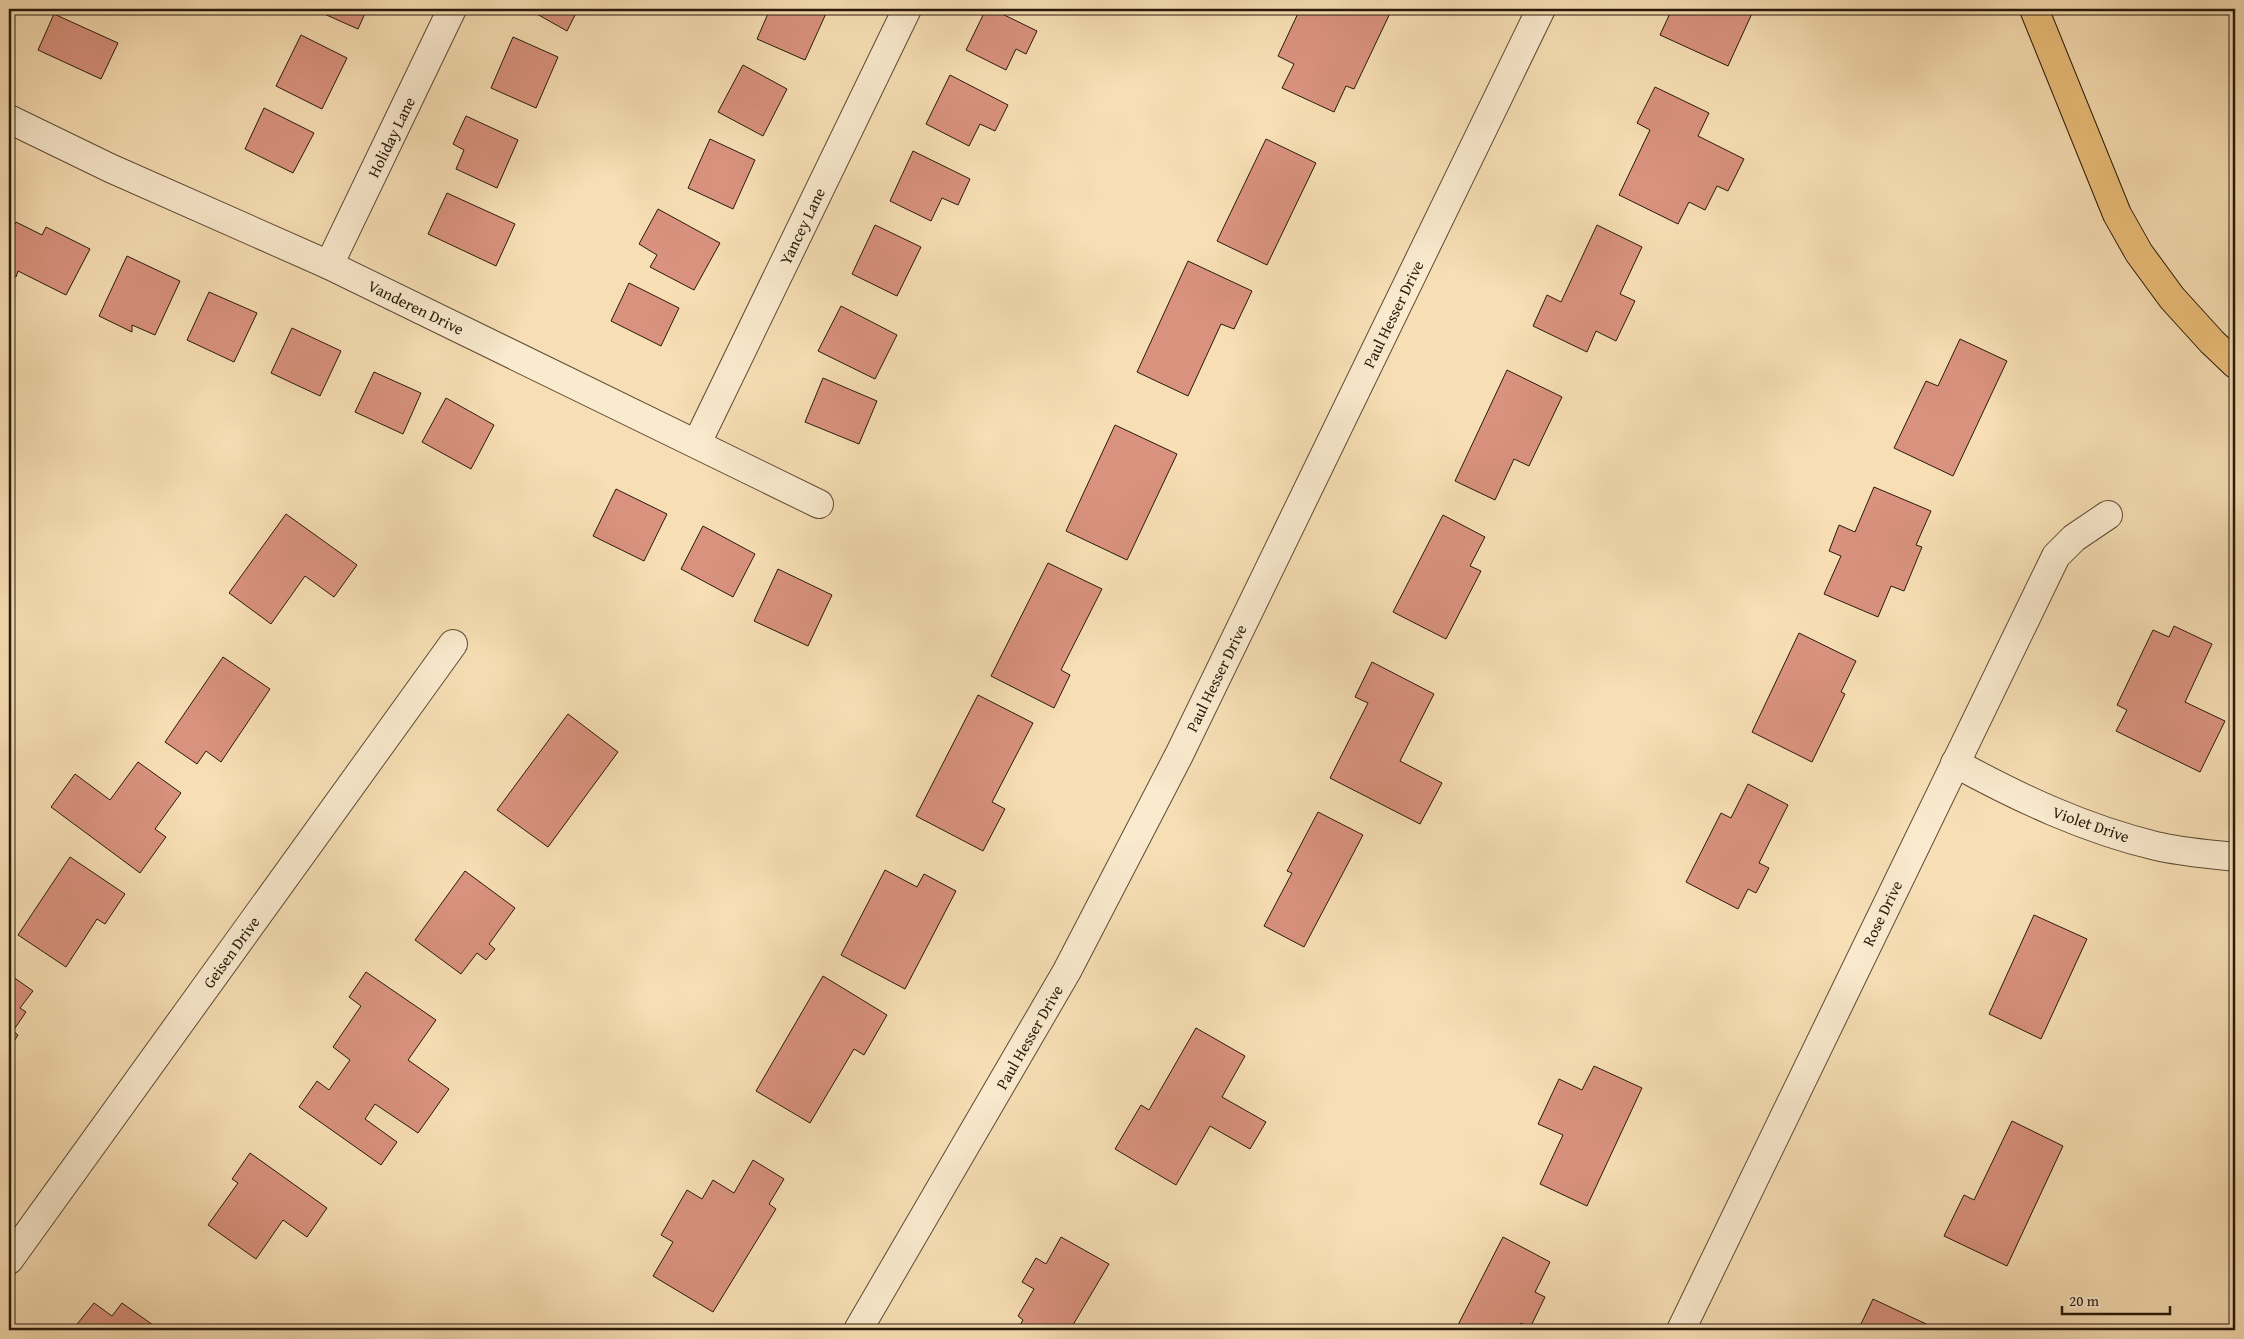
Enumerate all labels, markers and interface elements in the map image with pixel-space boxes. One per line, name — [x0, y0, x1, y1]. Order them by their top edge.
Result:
street label: Holiday Lane — [361, 93, 421, 181]
street label: Yancey Lane — [773, 183, 831, 269]
street label: Paul Hesser Drive — [1357, 256, 1429, 372]
street label: Vanderen Drive — [364, 273, 468, 341]
street label: Paul Hesser Drive — [1180, 620, 1252, 736]
street label: Violet Drive — [2049, 800, 2133, 848]
street label: Rose Drive — [1856, 876, 1908, 950]
street label: Geisen Drive — [197, 911, 265, 993]
street label: Paul Hesser Drive — [989, 980, 1069, 1094]
scale bar — [2062, 1284, 2169, 1316]
text: 20 m — [2069, 1290, 2100, 1311]

